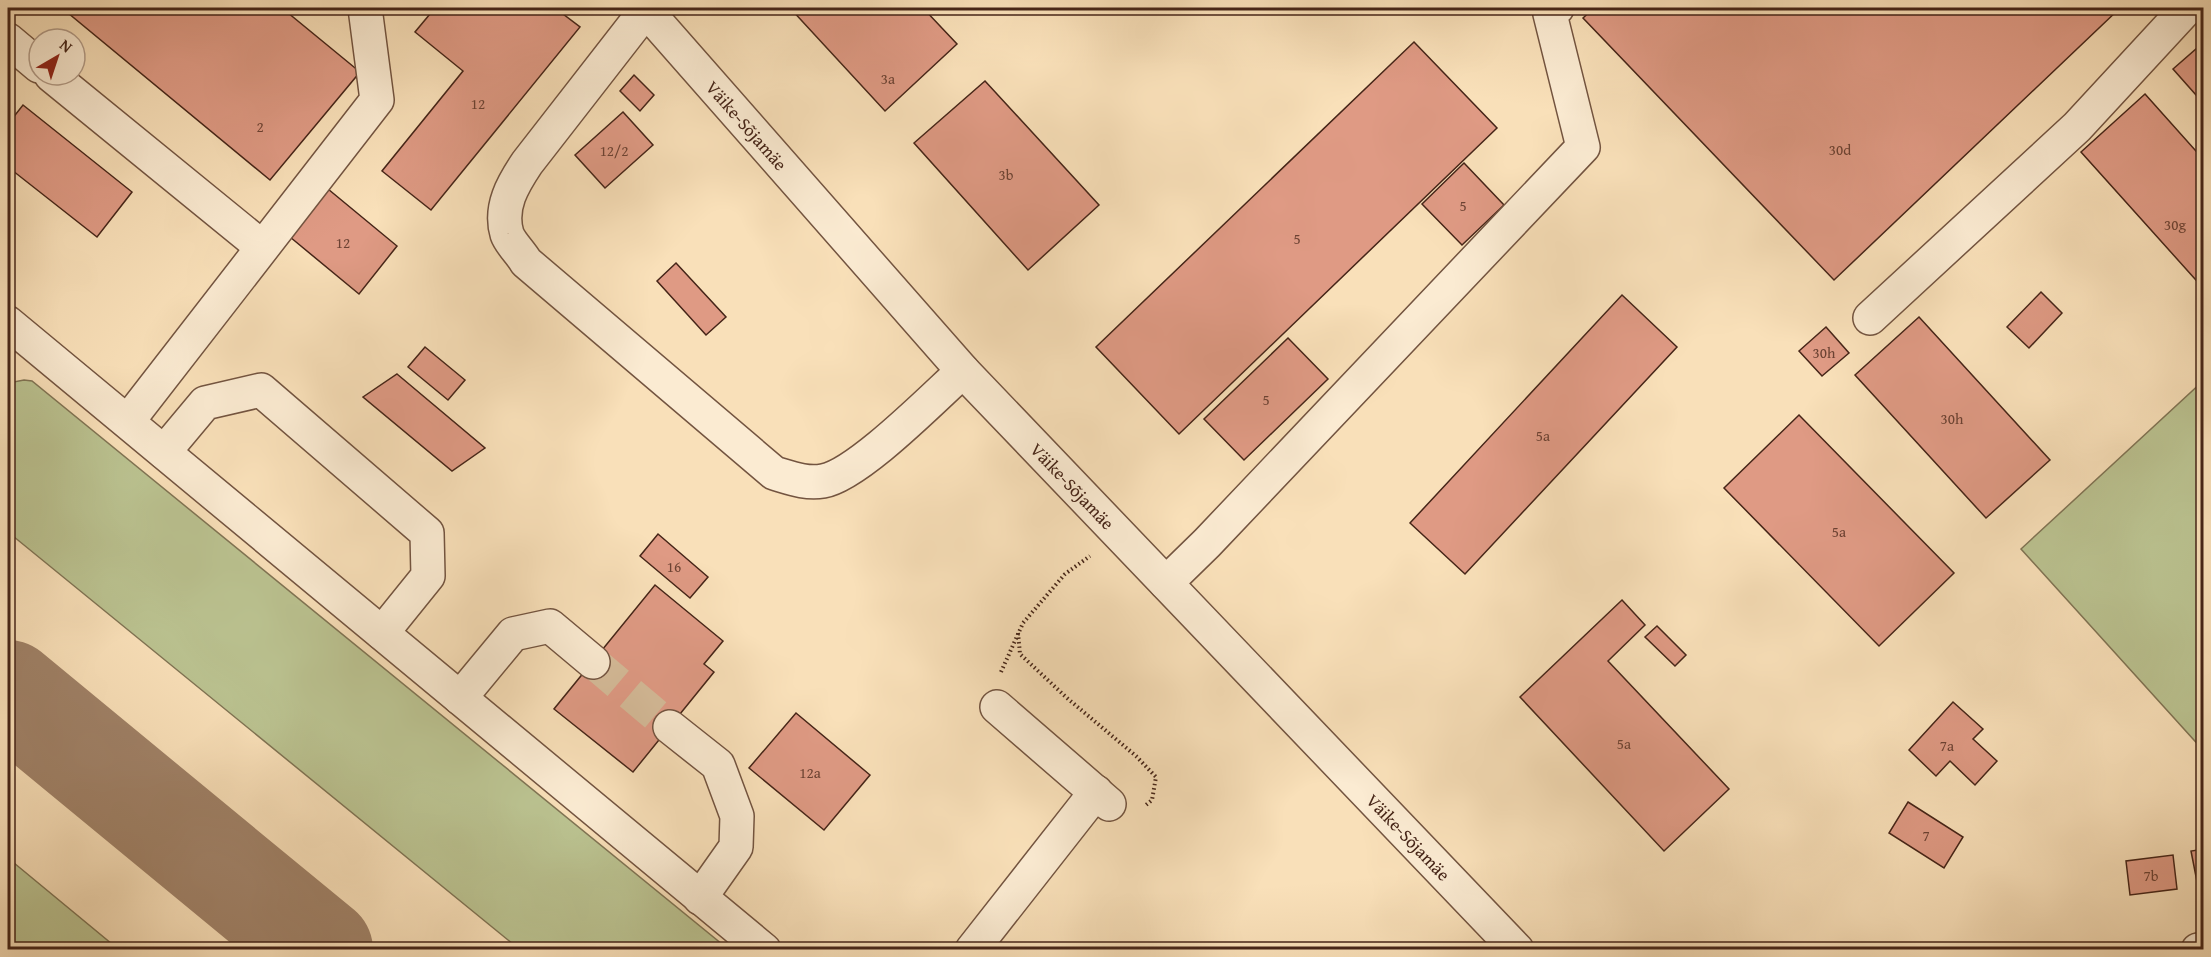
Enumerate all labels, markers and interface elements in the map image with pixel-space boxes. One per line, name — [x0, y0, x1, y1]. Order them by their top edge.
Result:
north arrow — [27, 27, 87, 87]
text: N — [55, 33, 78, 58]
house number: 3a — [881, 68, 895, 89]
street label: Väike-Sõjamäe — [700, 74, 794, 176]
house number: 12 — [471, 93, 485, 114]
house number: 2 — [256, 116, 264, 137]
house number: 30d — [1829, 139, 1851, 160]
house number: 12/2 — [600, 140, 628, 161]
house number: 3b — [999, 164, 1014, 185]
house number: 5 — [1459, 195, 1467, 216]
house number: 30g — [2164, 214, 2186, 235]
house number: 5 — [1293, 228, 1301, 249]
house number: 12 — [336, 232, 350, 253]
house number: 30h — [1813, 342, 1836, 363]
house number: 5 — [1262, 389, 1270, 410]
house number: 30h — [1941, 408, 1964, 429]
house number: 5a — [1536, 425, 1550, 446]
street label: Väike-Sõjamäe — [1024, 436, 1121, 535]
house number: 5a — [1832, 521, 1846, 542]
house number: 16 — [667, 556, 681, 577]
house number: 5a — [1617, 733, 1631, 754]
house number: 7a — [1940, 735, 1954, 756]
house number: 12a — [799, 762, 821, 783]
street label: Väike-Sõjamäe — [1360, 787, 1457, 887]
house number: 7 — [1922, 825, 1930, 846]
house number: 7b — [2144, 865, 2159, 886]

